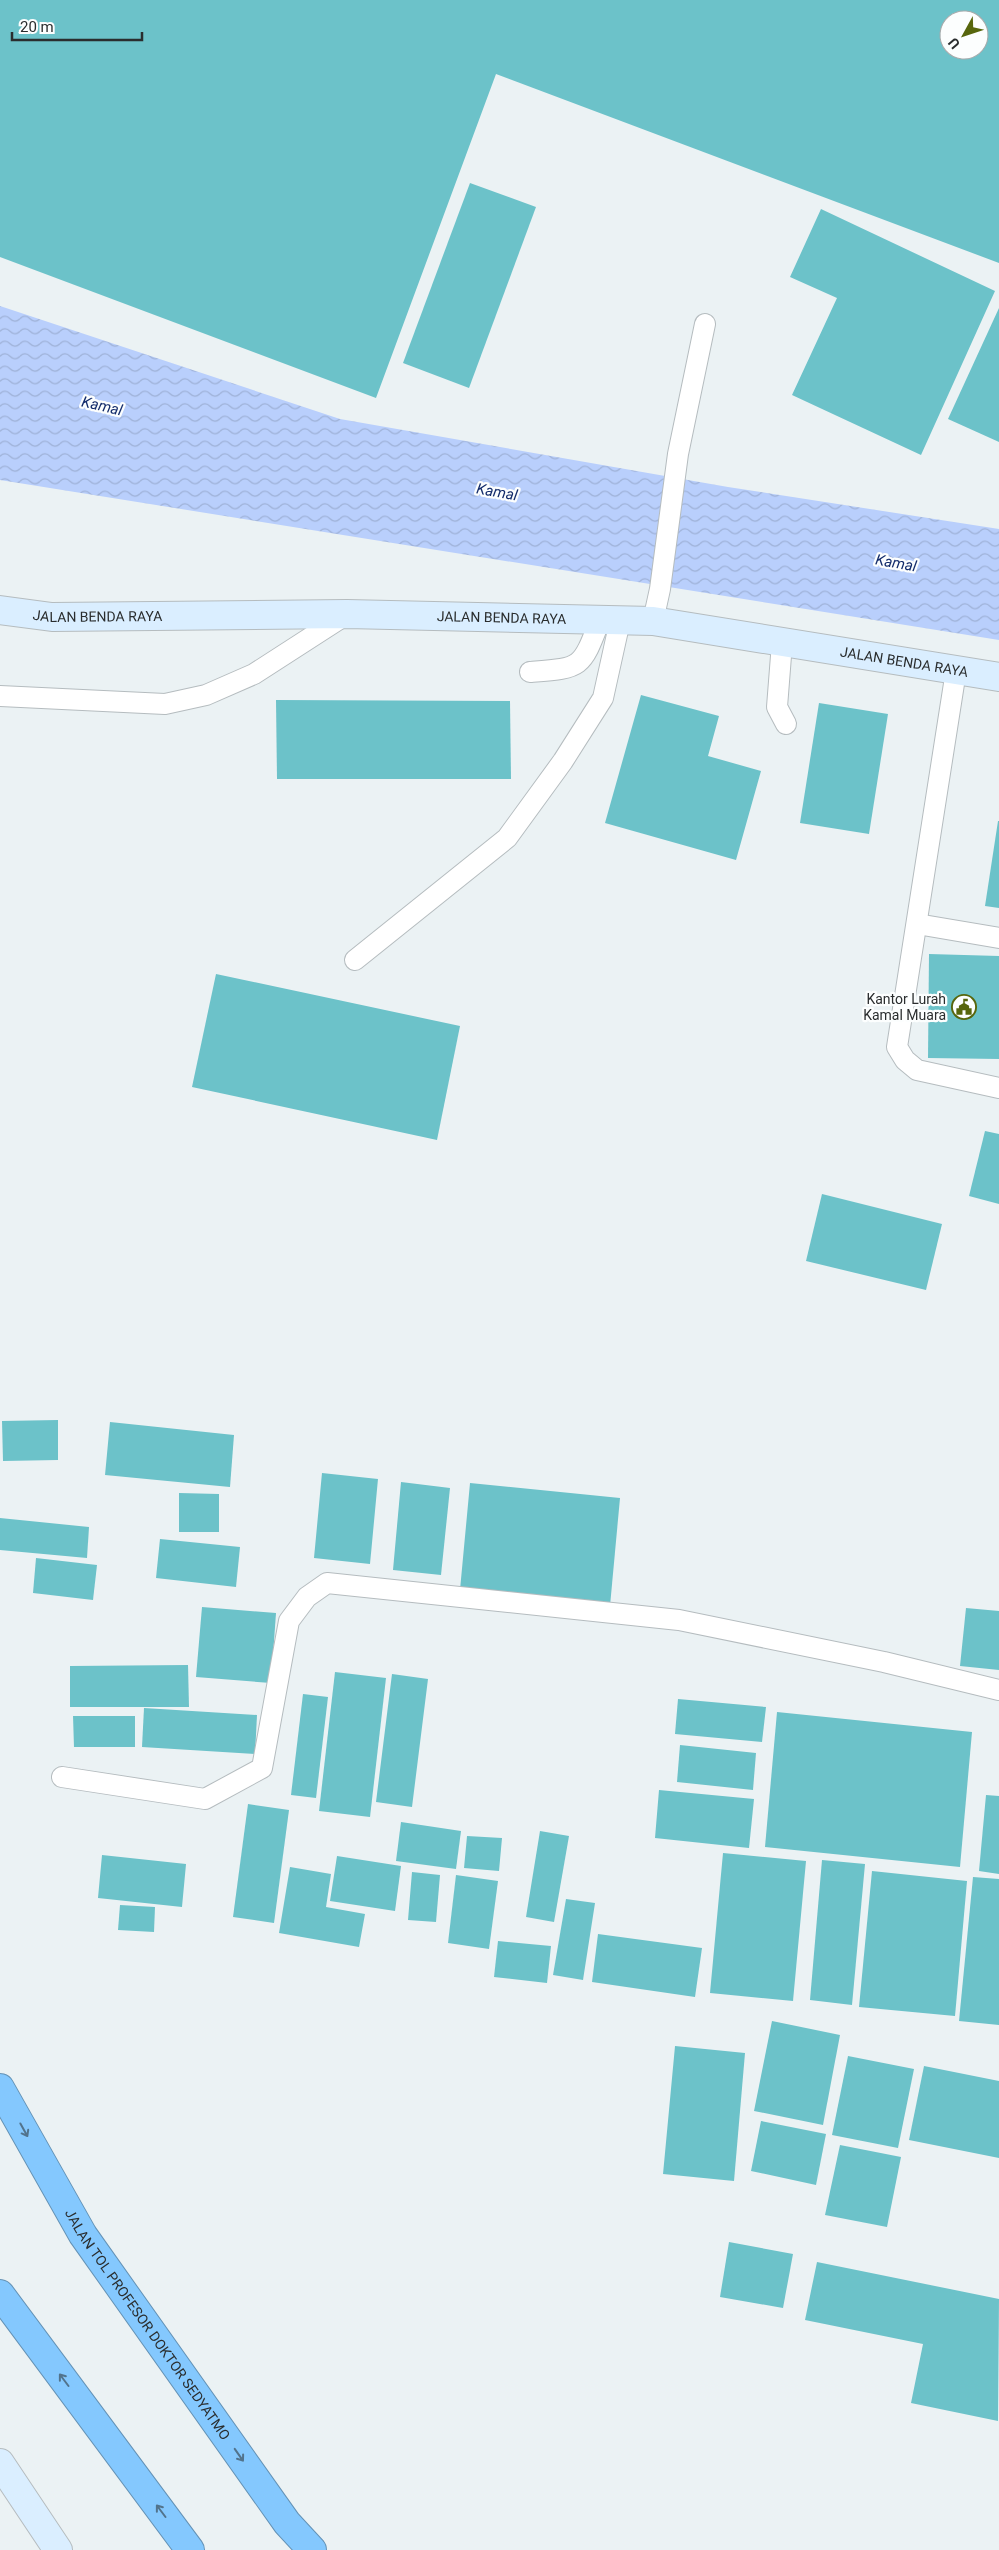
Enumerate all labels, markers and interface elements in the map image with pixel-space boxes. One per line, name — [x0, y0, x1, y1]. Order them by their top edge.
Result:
scale bar — [12, 10, 142, 42]
north arrow — [939, 10, 989, 60]
text: 20 m — [20, 18, 54, 36]
text: U — [945, 35, 963, 52]
water label: Kamal — [80, 393, 125, 420]
water label: Kamal — [475, 480, 519, 505]
water label: Kamal — [874, 551, 918, 576]
street label: JALAN BENDA RAYA — [32, 607, 162, 625]
street label: JALAN BENDA RAYA — [437, 608, 566, 627]
street label: JALAN BENDA RAYA — [839, 643, 969, 680]
place label: Kantor Lurah Kamal Muara — [863, 991, 946, 1023]
public building icon: Kantor Lurah Kamal Muara — [951, 994, 977, 1020]
one-way arrow — [19, 2123, 29, 2138]
street label: JALAN TOL PROFESOR DOKTOR SEDYATMO — [62, 2206, 233, 2443]
one-way arrow — [59, 2374, 70, 2387]
one-way arrow — [234, 2448, 244, 2462]
one-way arrow — [156, 2505, 167, 2518]

